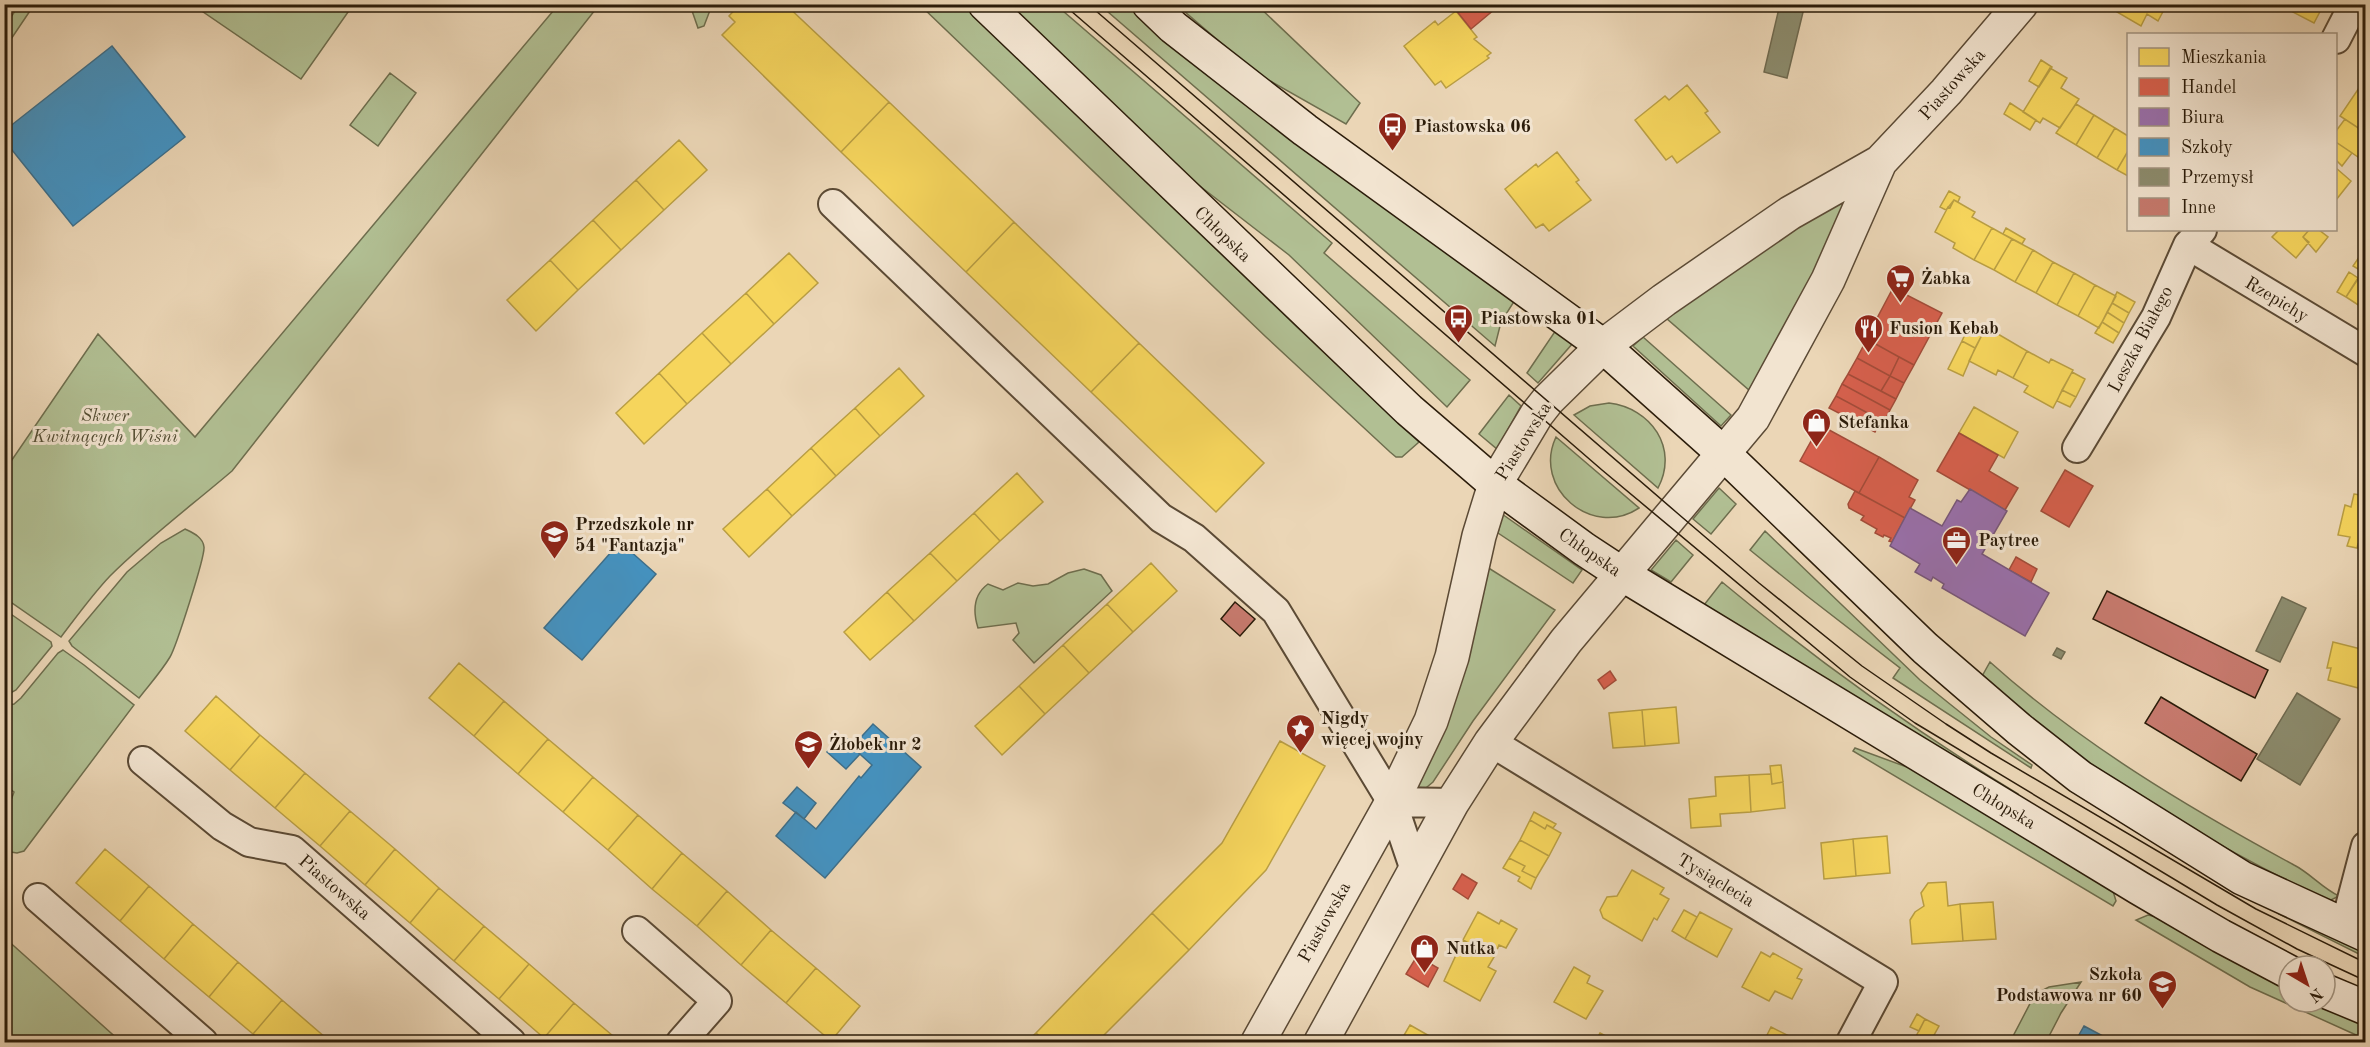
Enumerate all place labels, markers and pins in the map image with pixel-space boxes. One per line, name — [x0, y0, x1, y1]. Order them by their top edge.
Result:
bus stop icon: Piastowska 06 — [1377, 110, 1409, 152]
place label: Piastowska 06 — [1414, 118, 1531, 136]
supermarket icon: Żabka — [1884, 262, 1916, 304]
place label: Żabka — [1921, 267, 1971, 288]
bus stop icon: Piastowska 01 — [1443, 302, 1475, 344]
place label: Piastowska 01 — [1480, 310, 1597, 328]
restaurant icon: Fusion Kebab — [1852, 312, 1884, 354]
place label: Fusion Kebab — [1889, 320, 1999, 338]
shop icon: Stefanka — [1801, 406, 1833, 448]
place label: Stefanka — [1838, 414, 1909, 432]
place label: Przedszkole nr 54 "Fantazja" — [575, 516, 694, 555]
school or university icon: Przedszkole nr 54 "Fantazja" — [538, 518, 570, 560]
office icon: Paytree — [1941, 524, 1973, 566]
place label: Paytree — [1978, 532, 2039, 550]
place label: Nigdy więcej wojny — [1321, 710, 1424, 749]
place icon: Nigdy więcej wojny — [1284, 712, 1316, 754]
school or university icon: Żłobek nr 2 — [792, 728, 824, 770]
place label: Żłobek nr 2 — [829, 733, 922, 754]
shop icon: Nutka — [1409, 932, 1441, 974]
place label: Nutka — [1446, 940, 1495, 958]
place label: Szkoła Podstawowa nr 60 — [1996, 966, 2142, 1005]
school or university icon: Szkoła Podstawowa nr 60 — [2147, 968, 2179, 1010]

